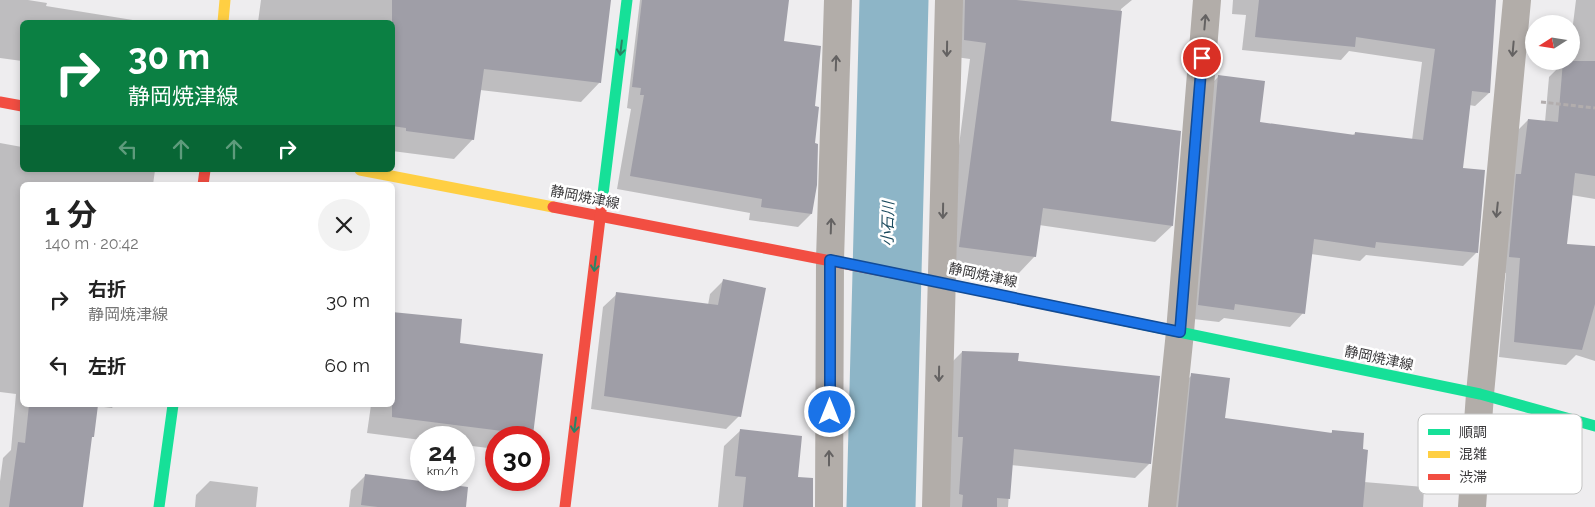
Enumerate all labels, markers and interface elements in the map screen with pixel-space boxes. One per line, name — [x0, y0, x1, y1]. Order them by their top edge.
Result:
one-way arrow — [1200, 14, 1210, 30]
north arrow — [1525, 15, 1580, 70]
map controls — [1525, 15, 1580, 70]
text: 30 m — [128, 36, 210, 77]
pin — [1181, 37, 1223, 79]
icon: right — [45, 40, 110, 105]
one-way arrow — [616, 40, 626, 56]
one-way arrow — [943, 40, 952, 56]
one-way arrow — [1508, 40, 1518, 56]
icon: arrive — [1188, 44, 1216, 72]
one-way arrow — [831, 56, 841, 72]
text: 静岡焼津線 — [128, 83, 238, 109]
icon: left — [114, 135, 142, 163]
icon: ahead — [167, 135, 195, 163]
icon: ahead — [220, 135, 248, 163]
icon: right — [273, 135, 301, 163]
street label: 静岡焼津線 — [549, 182, 621, 212]
text: 1 分 — [45, 197, 97, 232]
button: close — [318, 199, 370, 251]
water label: 小石川 — [879, 199, 897, 247]
one-way arrow — [938, 202, 948, 219]
one-way arrow — [1492, 202, 1502, 218]
one-way arrow — [826, 218, 836, 234]
text: 140 m · 20:42 — [45, 234, 139, 253]
one-way arrow — [590, 255, 600, 271]
street label: 静岡焼津線 — [947, 260, 1019, 290]
text: 右折 — [88, 278, 126, 300]
icon: right — [45, 286, 73, 314]
text: 30 m — [326, 289, 370, 311]
text: 静岡焼津線 — [88, 305, 168, 324]
street label: 静岡焼津線 — [1343, 343, 1415, 373]
icon: left — [45, 351, 73, 379]
text: 60 m — [325, 354, 370, 376]
text: 左折 — [88, 355, 126, 377]
one-way arrow — [934, 365, 944, 381]
position arrow — [803, 385, 855, 437]
legend — [1418, 414, 1582, 494]
one-way arrow — [570, 417, 580, 433]
text: 順調 — [1459, 424, 1487, 440]
speed limit sign: 30 — [485, 426, 550, 491]
text: 24 — [428, 437, 457, 467]
text: 混雑 — [1459, 446, 1487, 462]
one-way arrow — [824, 451, 834, 467]
text: km/h — [427, 464, 458, 478]
text: 渋滞 — [1459, 469, 1487, 485]

